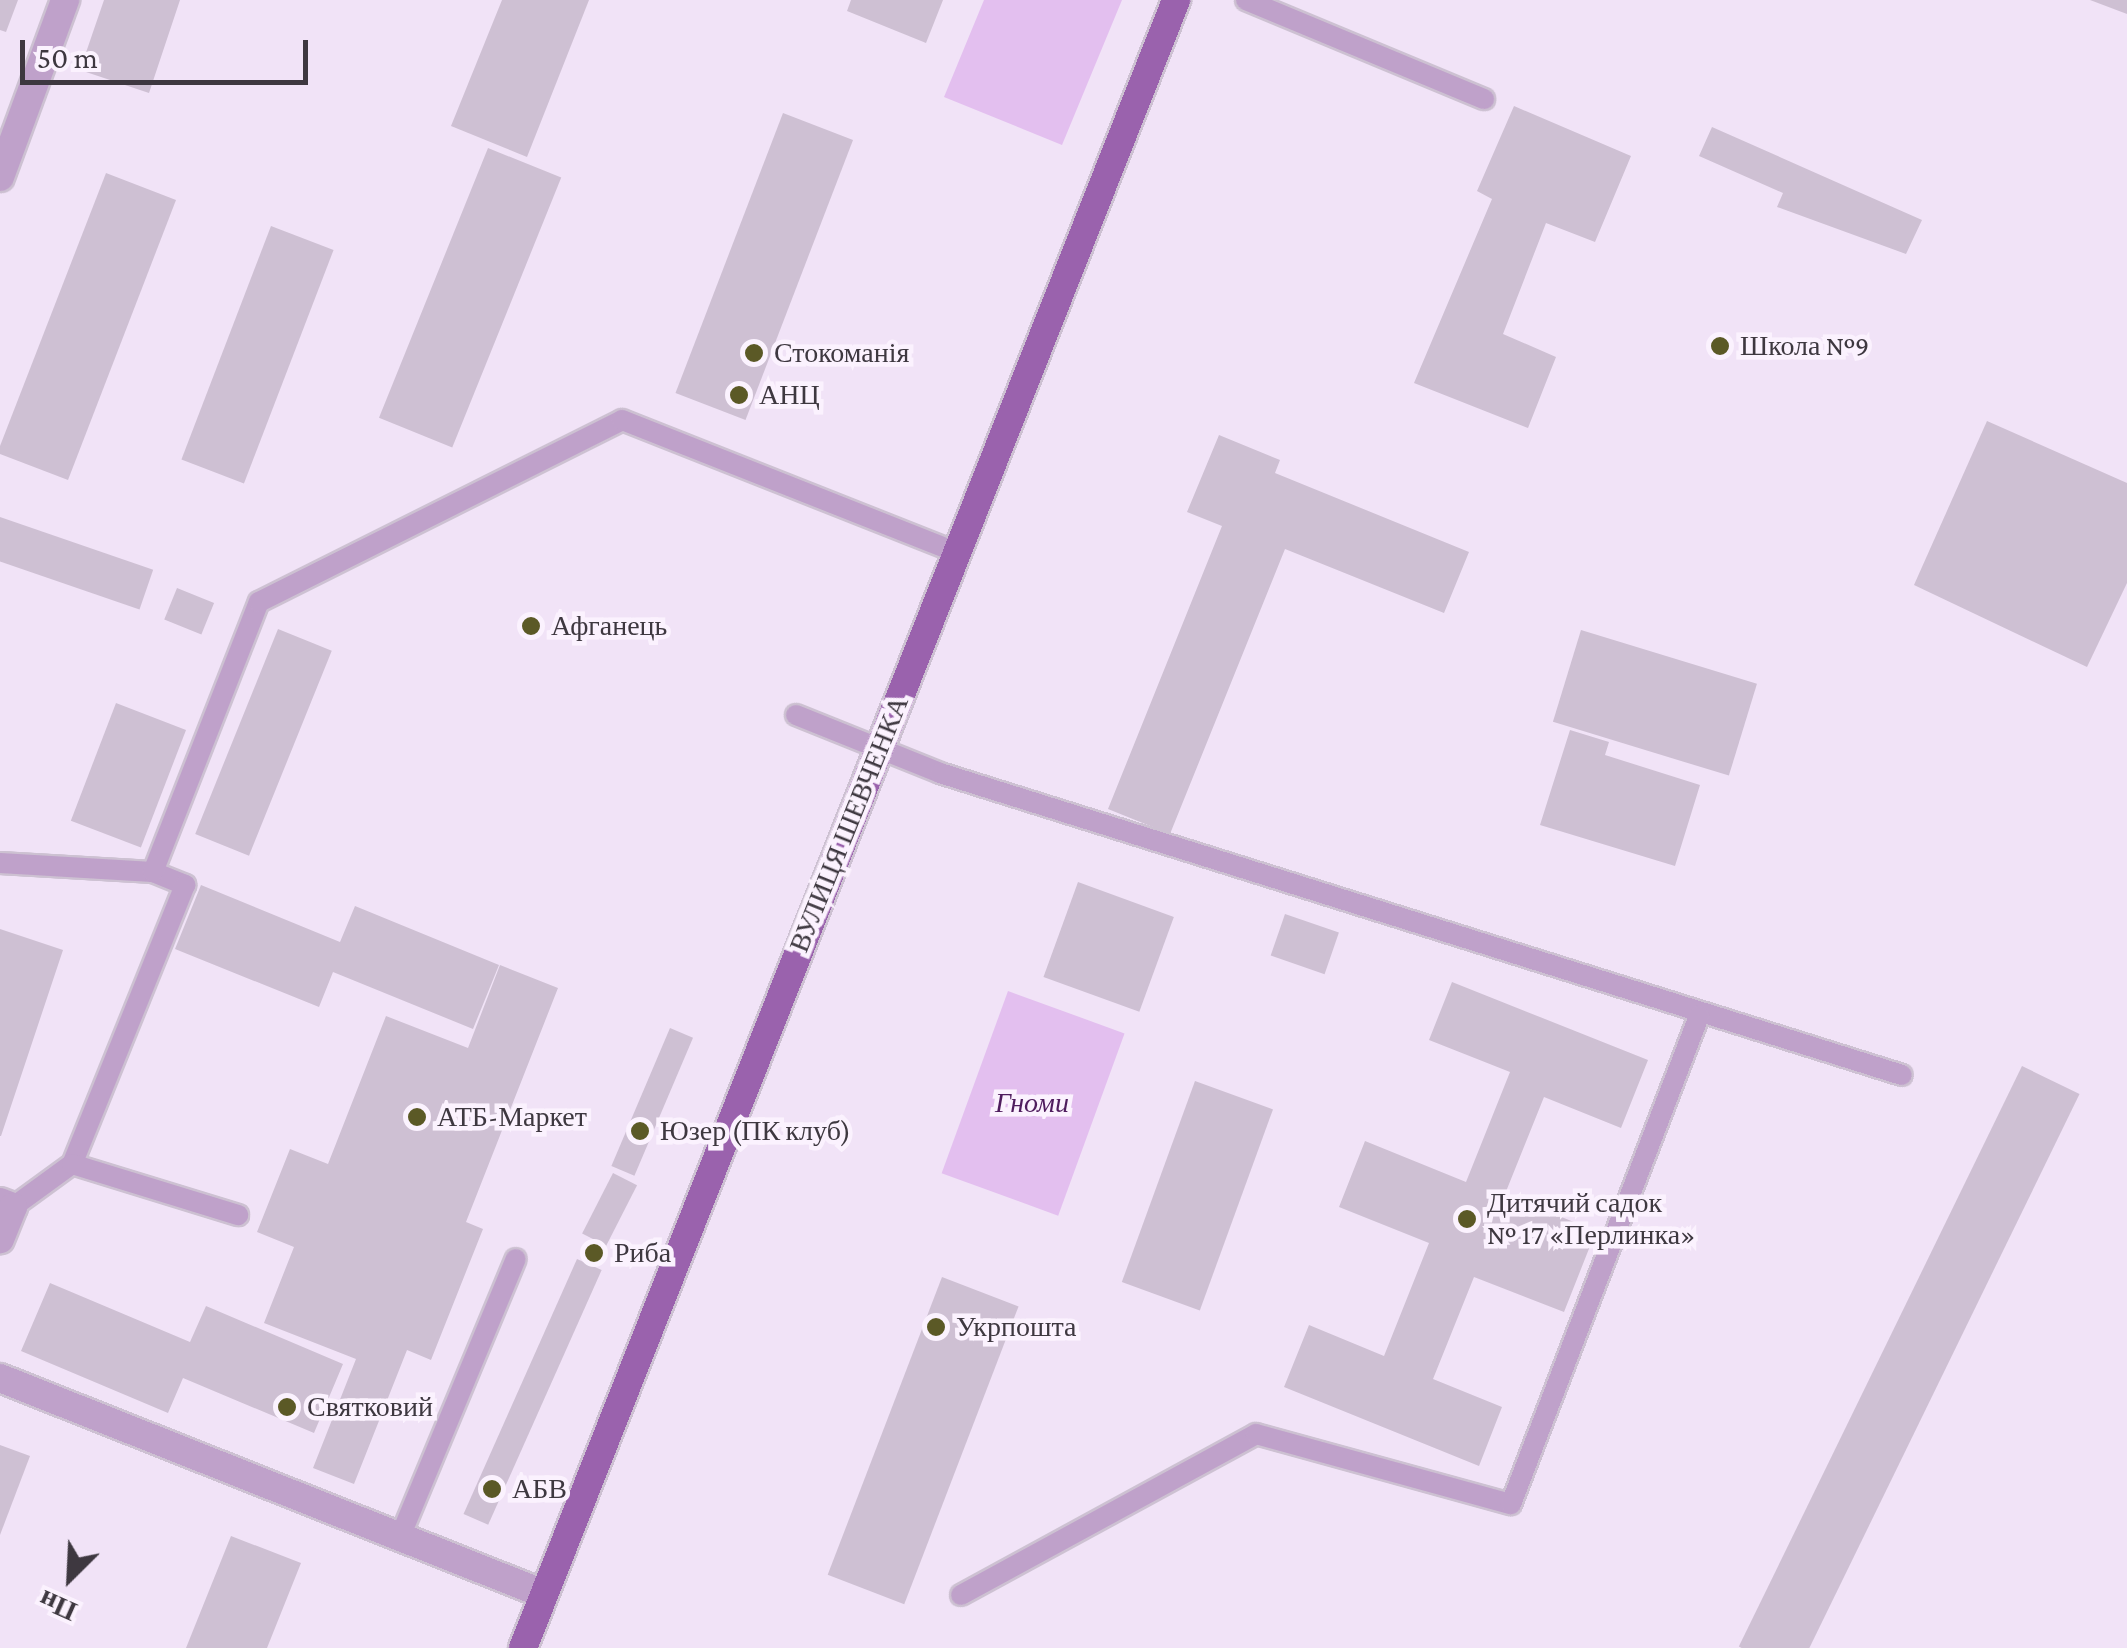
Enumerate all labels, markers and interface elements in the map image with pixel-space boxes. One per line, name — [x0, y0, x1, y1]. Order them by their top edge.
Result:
scale bar — [25, 20, 312, 82]
text: 50 m — [37, 41, 98, 74]
place label: Школа №9 — [1740, 329, 1869, 363]
marker: Школа №9 — [1709, 335, 1731, 357]
place label: Стокоманія — [774, 336, 909, 370]
marker: Стокоманія — [743, 342, 765, 364]
place label: АНЦ — [759, 378, 820, 412]
marker: АНЦ — [728, 384, 750, 406]
place label: Афганець — [551, 609, 667, 643]
marker: Афганець — [520, 615, 542, 637]
street label: ВУЛИЦЯ ШЕВЧЕНКА — [782, 691, 916, 957]
park label: Гноми — [995, 1086, 1069, 1120]
place label: АТБ-Маркет — [437, 1100, 587, 1134]
marker: АТБ-Маркет — [406, 1106, 428, 1128]
place label: Юзер (ПК клуб) — [660, 1114, 851, 1148]
marker: Юзер (ПК клуб) — [629, 1120, 651, 1142]
place label: Дитячий садок № 17 «Перлинка» — [1487, 1186, 1695, 1252]
marker: Дитячий садок № 17 «Перлинка» — [1456, 1208, 1478, 1230]
place label: Риба — [614, 1236, 671, 1270]
marker: Риба — [583, 1242, 605, 1264]
place label: Укрпошта — [956, 1310, 1077, 1344]
marker: Укрпошта — [925, 1316, 947, 1338]
place label: Святковий — [307, 1390, 433, 1424]
marker: Святковий — [276, 1396, 298, 1418]
place label: АБВ — [512, 1472, 567, 1506]
marker: АБВ — [481, 1478, 503, 1500]
north arrow — [20, 1528, 120, 1628]
text: Пн — [34, 1584, 81, 1628]

